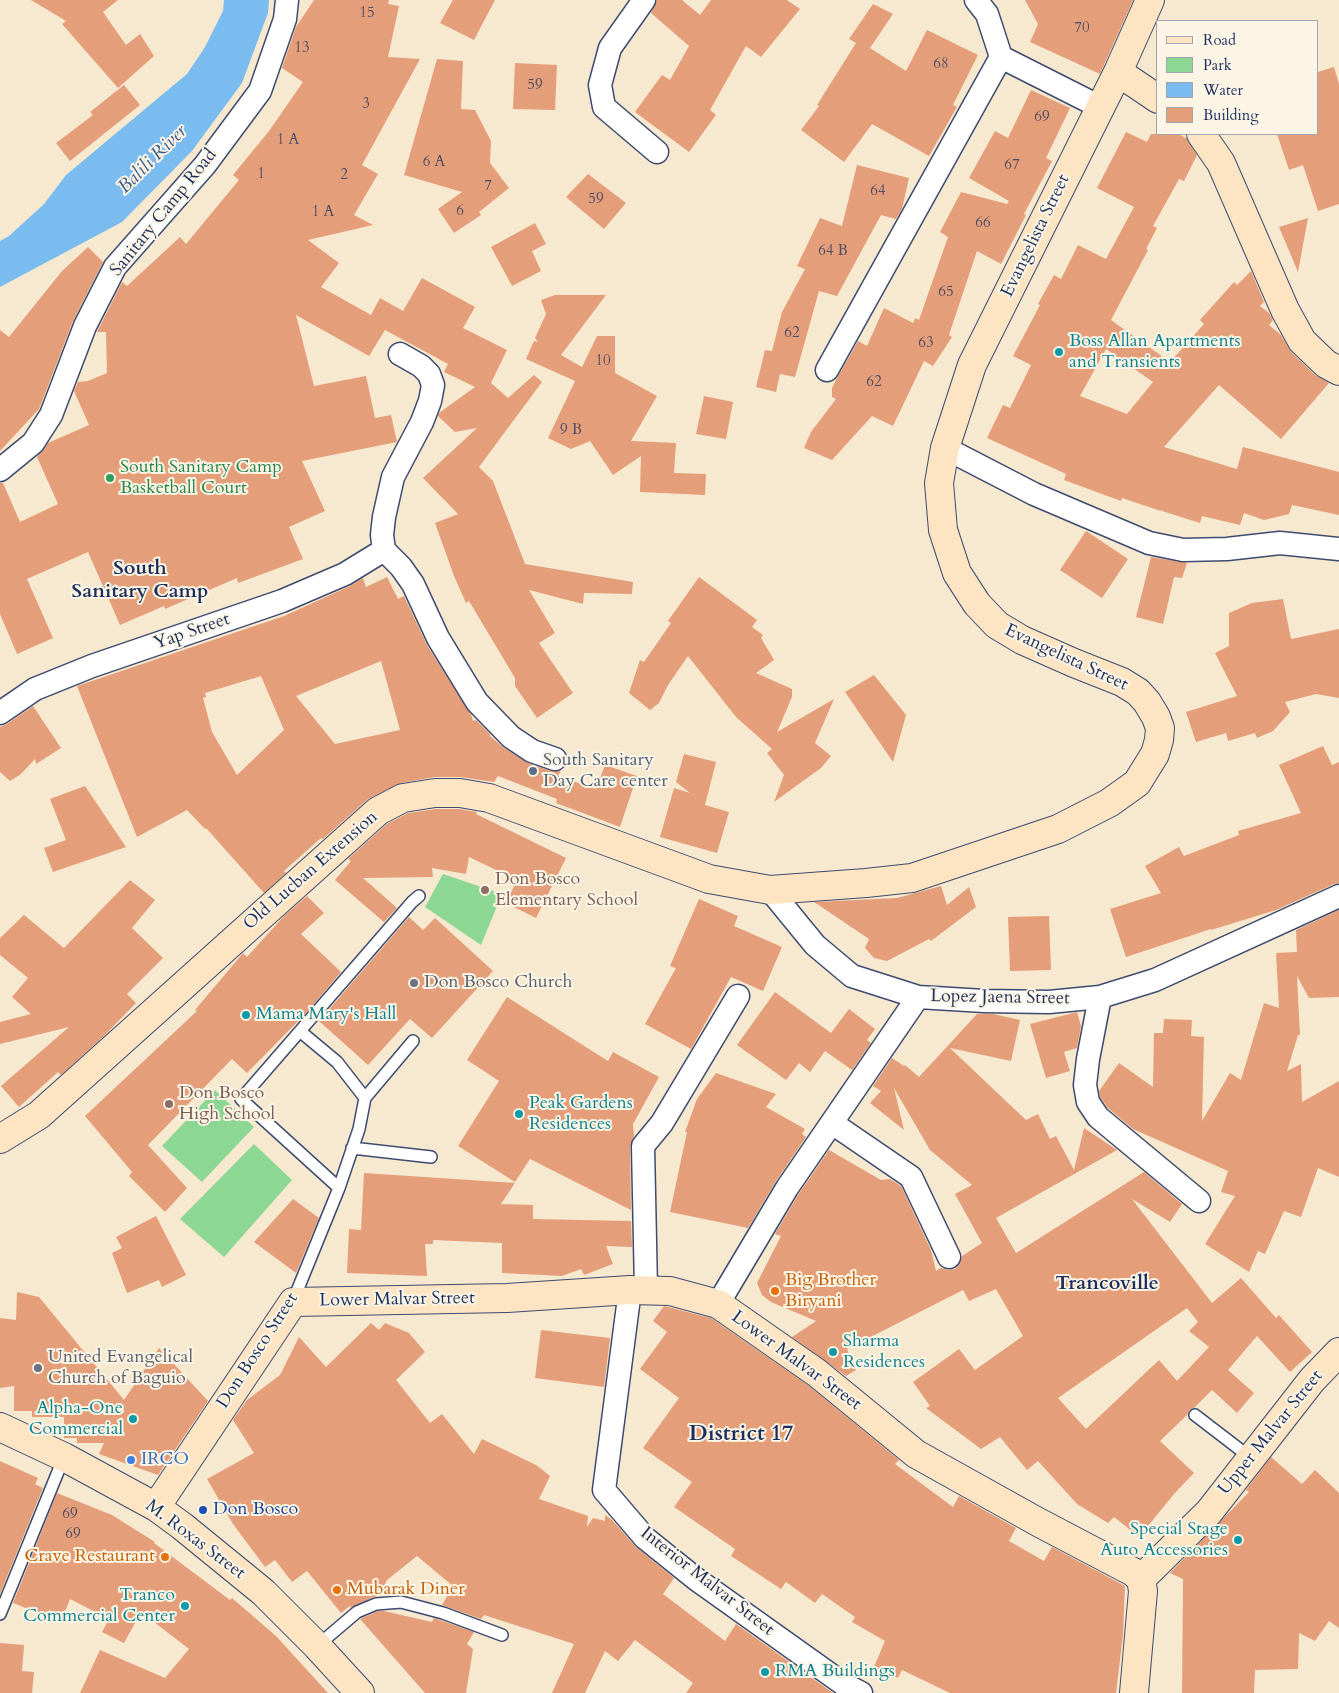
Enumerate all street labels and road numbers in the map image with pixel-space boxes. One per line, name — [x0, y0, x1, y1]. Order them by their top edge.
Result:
street label: Sanitary Camp Road — [106, 145, 222, 281]
street label: Evangelista Street — [997, 171, 1075, 301]
street label: Yap Street — [151, 609, 233, 655]
street label: Evangelista Street — [1001, 620, 1131, 696]
street label: Old Lucban Extension — [239, 807, 383, 935]
street label: Lopez Jaena Street — [930, 986, 1070, 1010]
street label: Lower Malvar Street — [319, 1288, 475, 1312]
street label: Don Bosco Street — [213, 1289, 303, 1413]
street label: Lower Malvar Street — [727, 1307, 865, 1415]
street label: Upper Malvar Street — [1214, 1366, 1328, 1500]
street label: M. Roxas Street — [141, 1495, 249, 1585]
street label: Interior Malvar Street — [636, 1523, 778, 1641]

